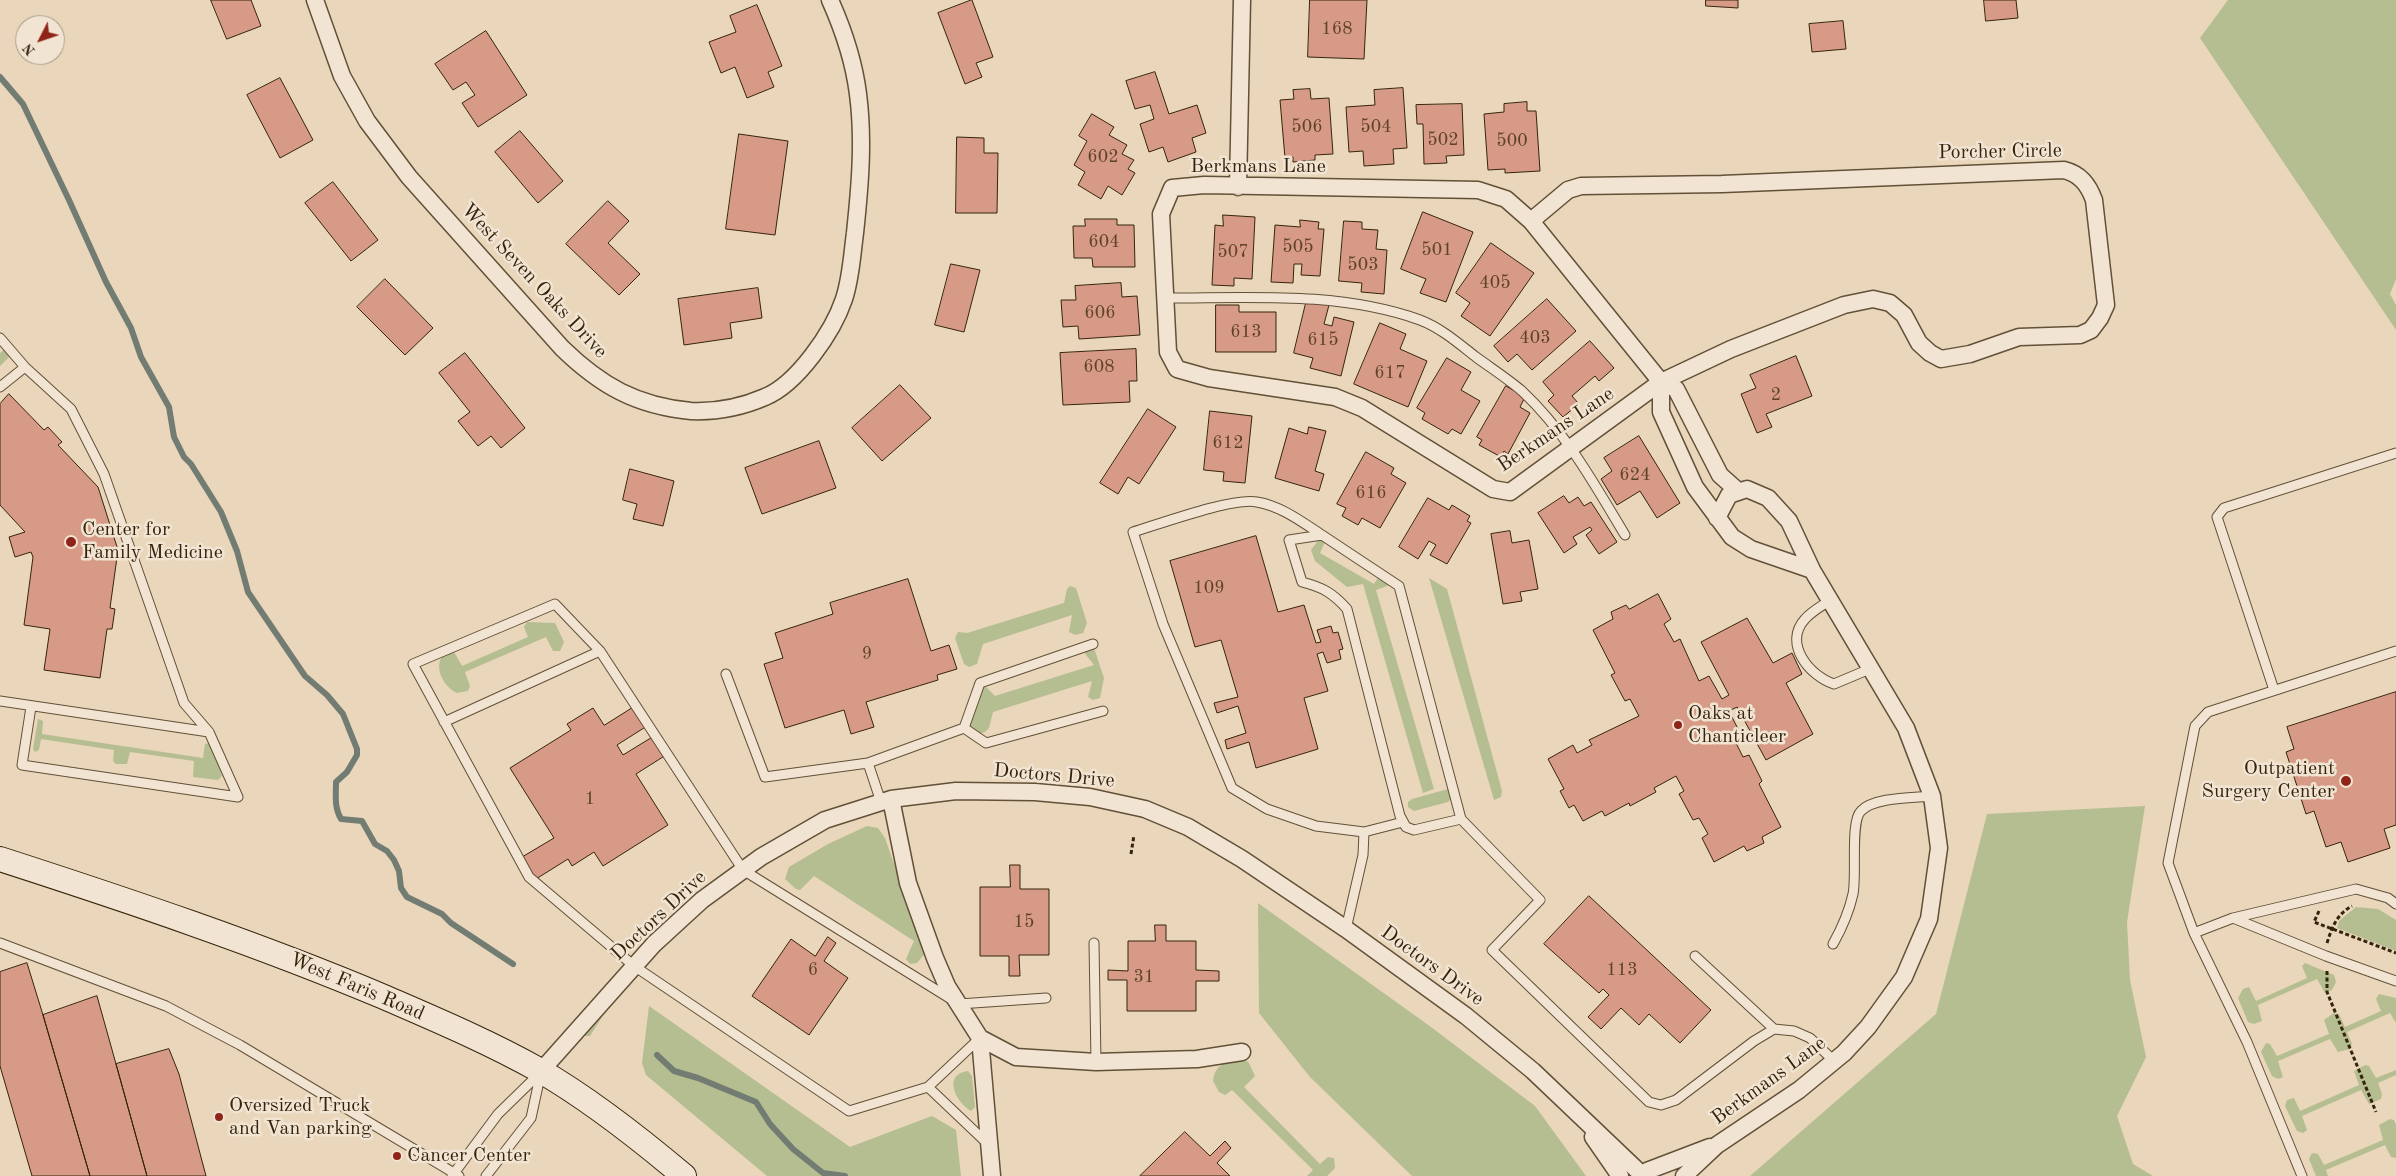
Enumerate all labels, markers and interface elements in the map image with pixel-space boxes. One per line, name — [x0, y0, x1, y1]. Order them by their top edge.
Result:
north arrow — [15, 15, 65, 65]
house number: 168 — [1321, 18, 1353, 40]
text: N — [21, 41, 38, 58]
house number: 506 — [1291, 116, 1323, 138]
house number: 504 — [1360, 116, 1392, 138]
house number: 502 — [1427, 129, 1459, 151]
house number: 500 — [1496, 130, 1528, 152]
street label: Porcher Circle — [1938, 139, 2062, 165]
house number: 602 — [1087, 146, 1119, 168]
street label: Berkmans Lane — [1190, 155, 1326, 179]
street label: West Seven Oaks Drive — [456, 198, 612, 364]
house number: 604 — [1088, 231, 1120, 253]
house number: 505 — [1282, 236, 1314, 258]
house number: 501 — [1421, 239, 1453, 261]
house number: 507 — [1217, 241, 1249, 263]
house number: 503 — [1347, 254, 1379, 276]
house number: 405 — [1479, 272, 1511, 294]
house number: 606 — [1084, 302, 1116, 324]
house number: 613 — [1230, 321, 1262, 343]
house number: 403 — [1519, 327, 1551, 349]
house number: 615 — [1307, 329, 1339, 351]
house number: 608 — [1083, 356, 1115, 378]
house number: 617 — [1374, 362, 1406, 384]
street label: Berkmans Lane — [1493, 382, 1619, 478]
house number: 2 — [1771, 384, 1781, 406]
house number: 612 — [1212, 432, 1244, 454]
house number: 624 — [1619, 464, 1651, 486]
house number: 616 — [1355, 482, 1387, 504]
place label: Center for Family Medicine — [82, 518, 223, 565]
marker: Center for Family Medicine — [64, 535, 78, 549]
house number: 109 — [1193, 577, 1225, 599]
house number: 9 — [862, 643, 872, 665]
place label: Oaks at Chanticleer — [1688, 702, 1786, 749]
marker: Oaks at Chanticleer — [1672, 719, 1684, 731]
place label: Outpatient Surgery Center — [2202, 757, 2335, 804]
street label: Doctors Drive — [992, 759, 1116, 793]
marker: Outpatient Surgery Center — [2339, 774, 2353, 788]
house number: 1 — [585, 788, 595, 810]
street label: Doctors Drive — [606, 866, 712, 966]
house number: 15 — [1014, 911, 1034, 933]
street label: Doctors Drive — [1376, 921, 1488, 1011]
street label: West Faris Road — [286, 948, 428, 1026]
house number: 6 — [808, 959, 818, 981]
house number: 113 — [1606, 959, 1638, 981]
house number: 31 — [1134, 966, 1154, 988]
street label: Berkmans Lane — [1707, 1031, 1831, 1131]
place label: Oversized Truck and Van parking — [229, 1094, 372, 1141]
marker: Oversized Truck and Van parking — [213, 1111, 225, 1123]
place label: Cancer Center — [407, 1144, 531, 1168]
marker: Cancer Center — [391, 1150, 403, 1162]

